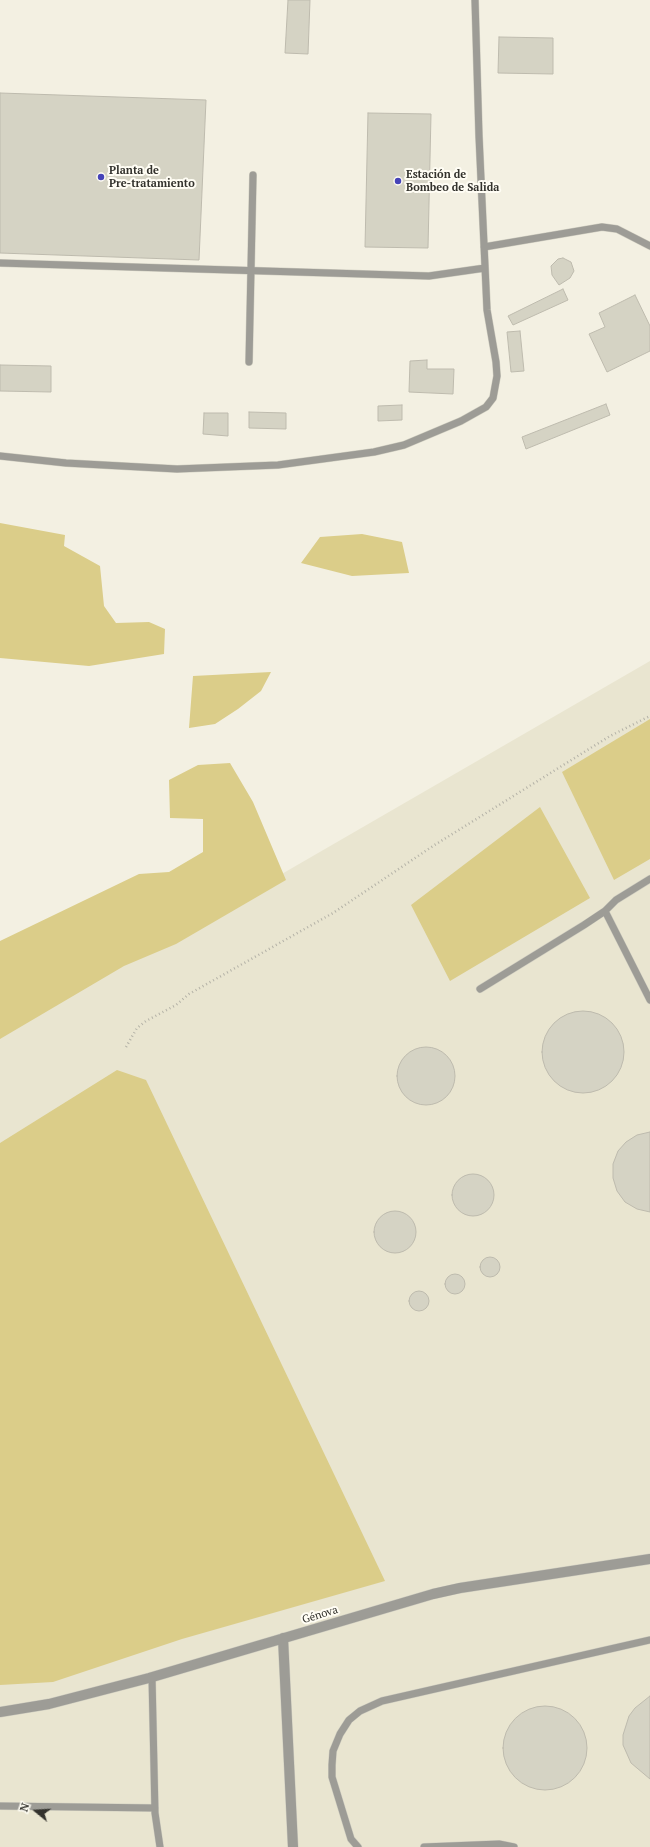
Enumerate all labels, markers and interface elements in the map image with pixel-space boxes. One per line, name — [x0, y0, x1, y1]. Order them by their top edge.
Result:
place label: Planta de Pre-tratamiento — [109, 164, 195, 190]
place label: Estación de Bombeo de Salida — [406, 168, 499, 194]
marker: Planta de Pre-tratamiento — [96, 172, 106, 182]
marker: Estación de Bombeo de Salida — [393, 176, 403, 186]
street label: Génova — [301, 1603, 339, 1627]
north arrow — [16, 1791, 56, 1831]
text: N — [17, 1801, 33, 1813]

